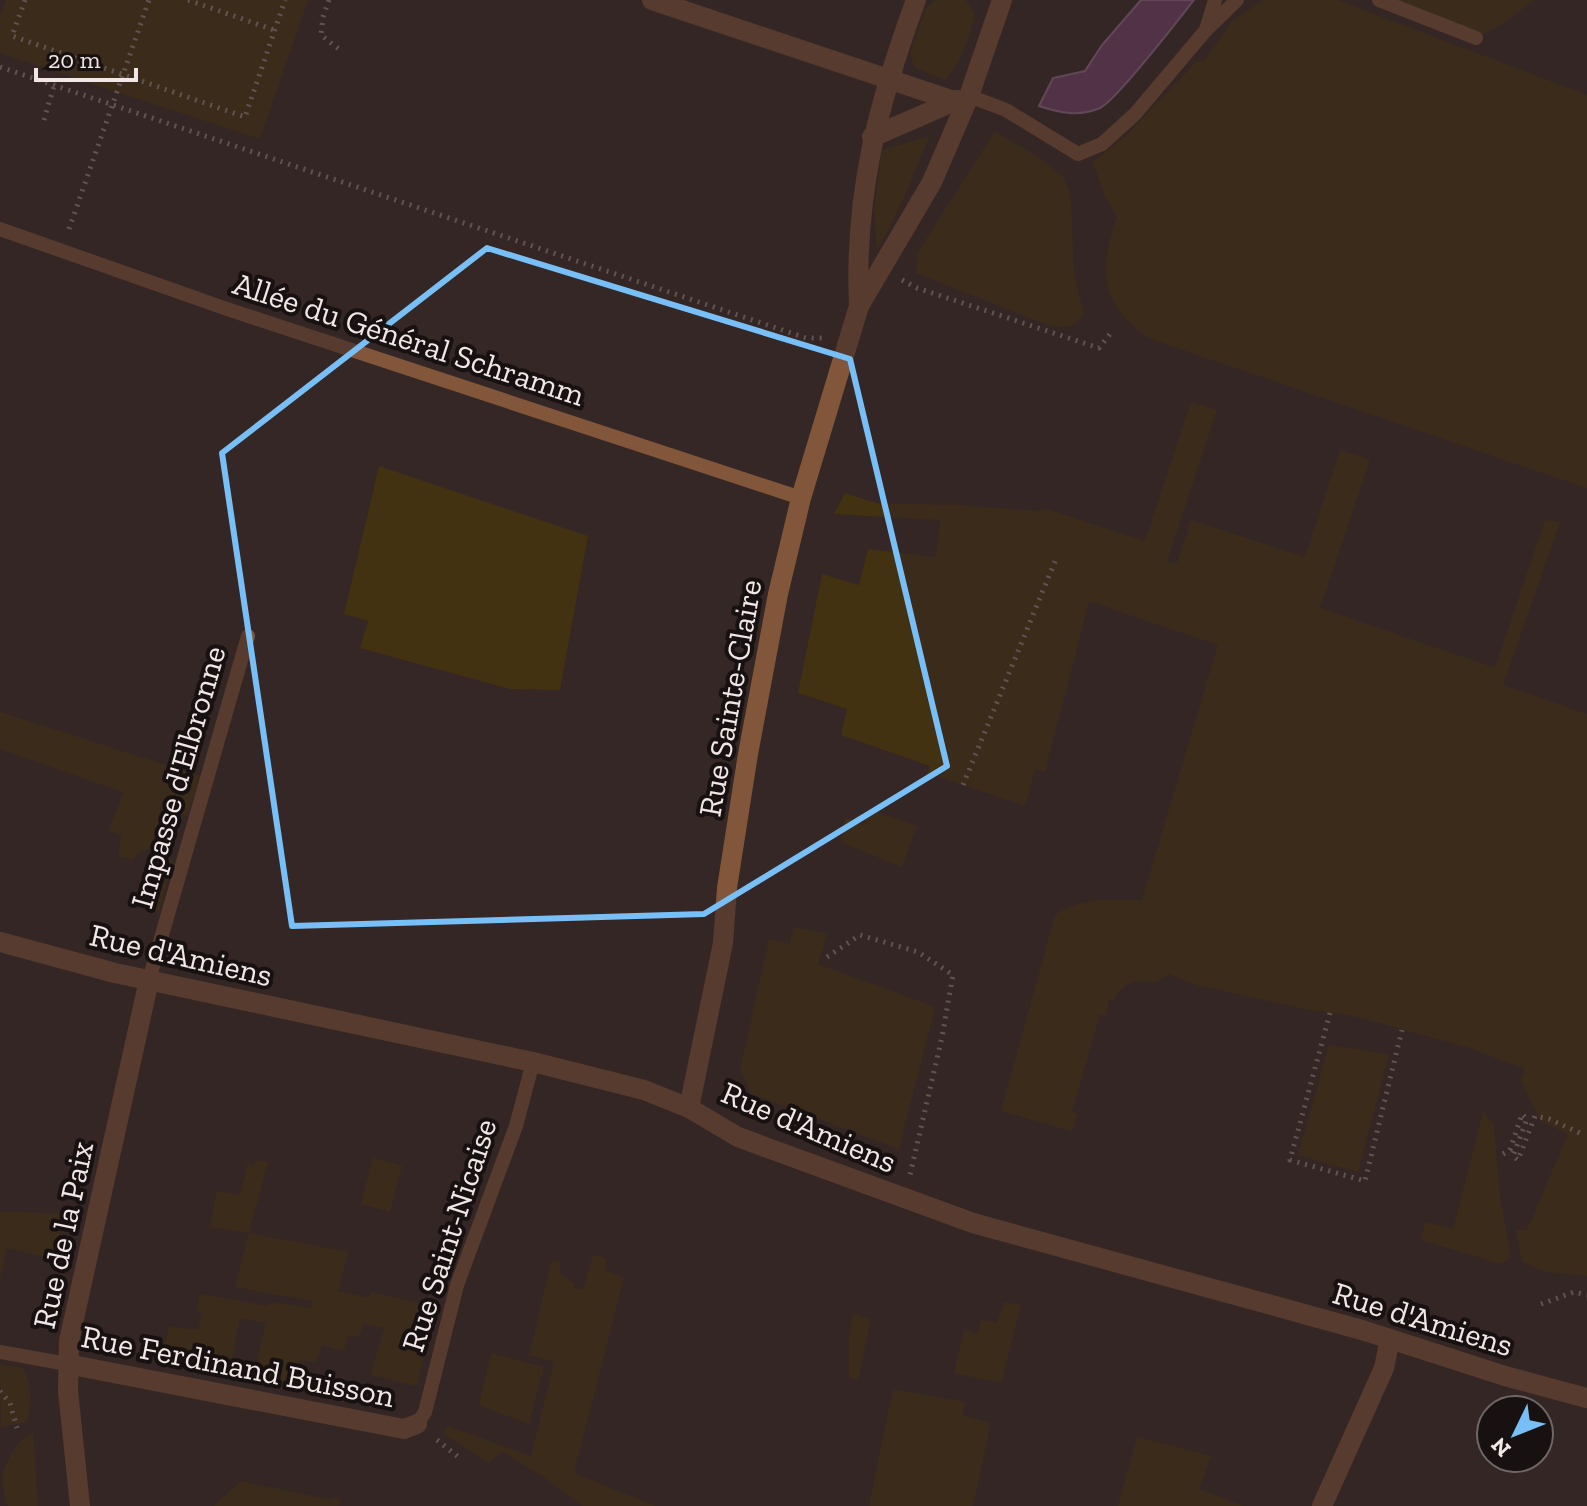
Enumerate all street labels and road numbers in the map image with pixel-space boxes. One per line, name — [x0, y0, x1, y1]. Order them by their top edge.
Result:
street label: Allée du Général Schramm — [229, 264, 590, 414]
street label: Rue Sainte-Claire — [690, 577, 770, 819]
street label: Impasse d'Elbronne — [122, 642, 234, 912]
street label: Rue d'Amiens — [86, 916, 276, 994]
street label: Rue d'Amiens — [716, 1073, 902, 1181]
street label: Rue Saint-Nicaise — [393, 1114, 505, 1356]
street label: Rue de la Paix — [25, 1138, 101, 1332]
street label: Rue d'Amiens — [1328, 1274, 1518, 1364]
street label: Rue Ferdinand Buisson — [78, 1317, 398, 1415]

